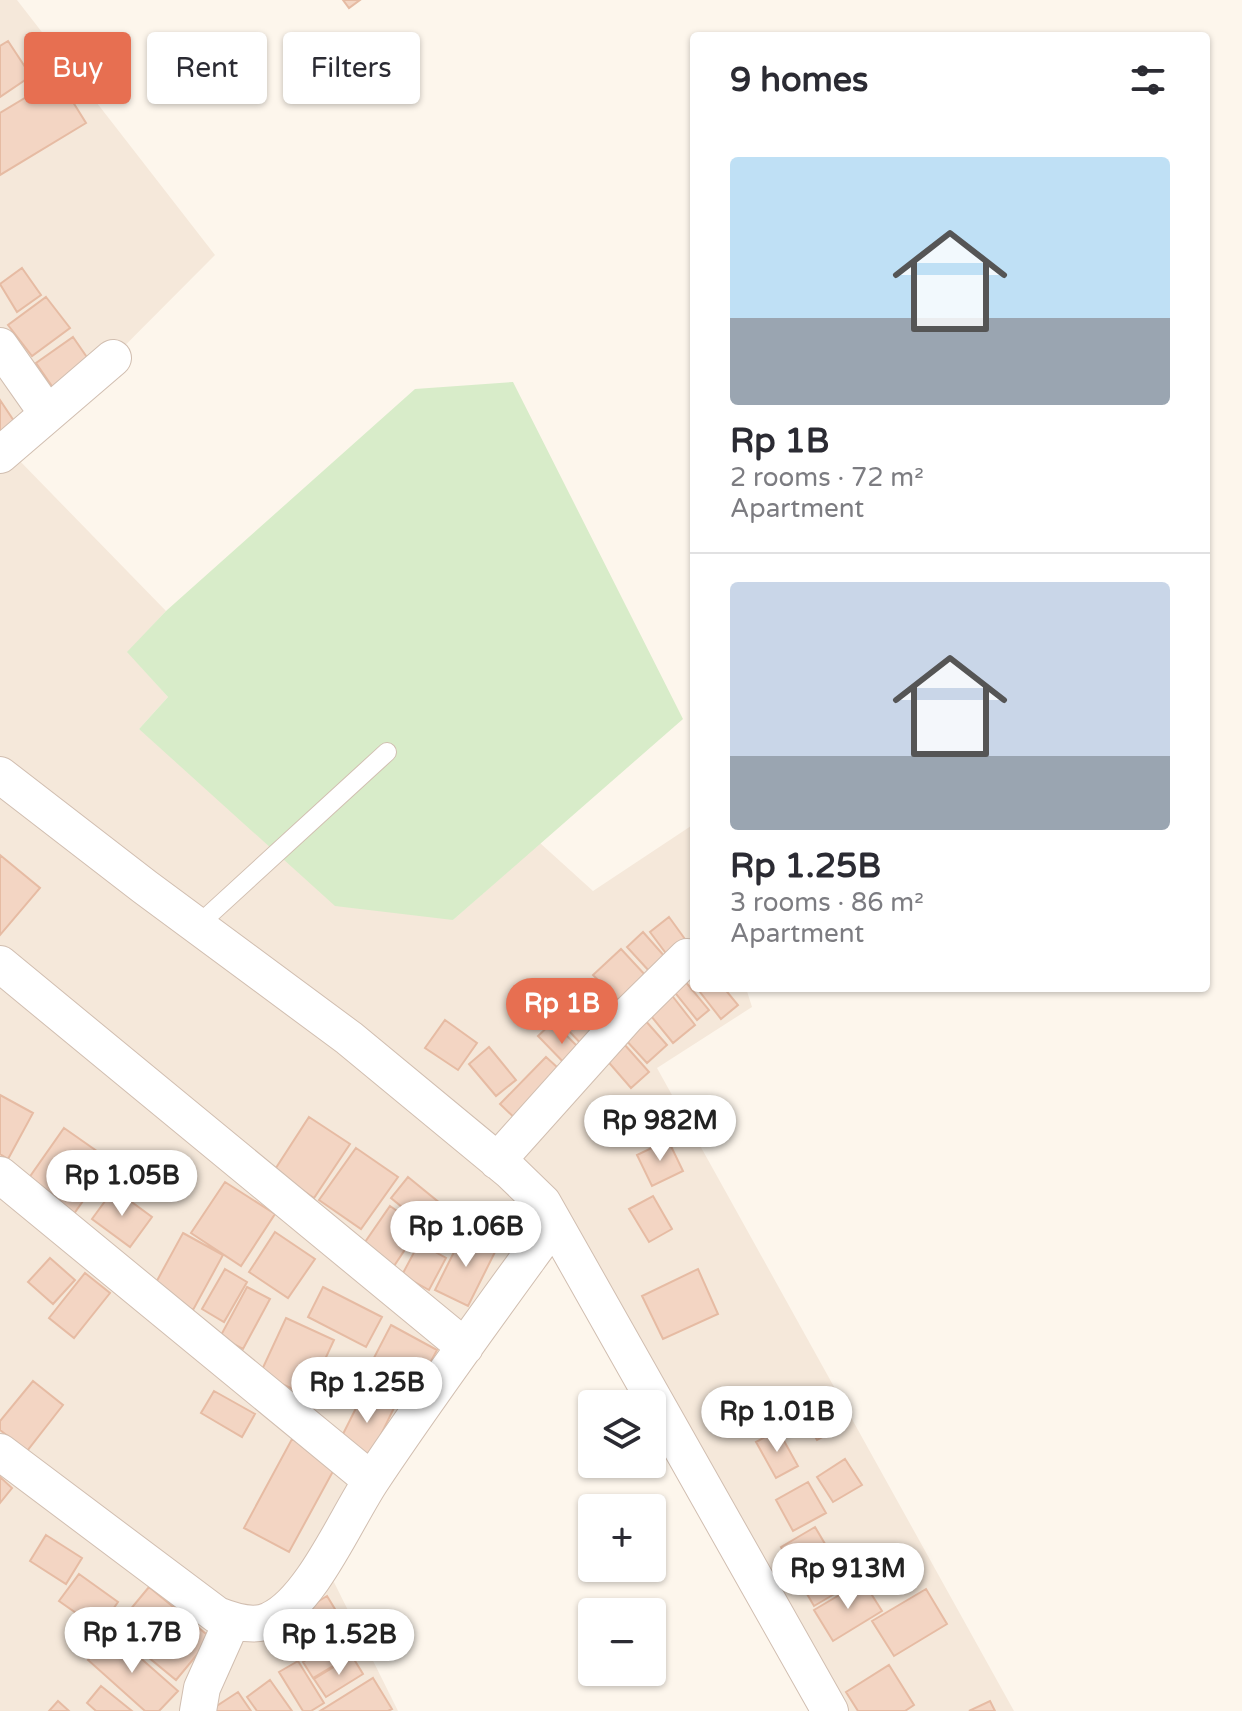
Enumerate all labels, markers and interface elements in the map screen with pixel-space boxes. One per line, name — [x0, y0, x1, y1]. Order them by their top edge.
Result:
chip: Buy — [24, 32, 131, 104]
chip: Rent — [147, 32, 267, 104]
chip: Filters — [283, 32, 420, 104]
icon: filters — [1126, 58, 1170, 102]
text: 9 homes — [730, 60, 868, 101]
icon: home — [878, 209, 1022, 353]
text: Rp 1B — [730, 421, 829, 462]
text: 2 rooms · 72 m² — [730, 462, 924, 493]
text: Apartment — [730, 493, 864, 524]
icon: home — [878, 634, 1022, 778]
text: Rp 1.25B — [730, 846, 881, 887]
text: 3 rooms · 86 m² — [730, 887, 924, 918]
text: Apartment — [730, 918, 864, 949]
pin: Rp 1B — [506, 978, 618, 1046]
text: Rp 1B — [524, 988, 600, 1019]
pin: Rp 982M — [586, 1095, 734, 1163]
text: Rp 982M — [602, 1105, 718, 1136]
pin: Rp 1.05B — [39, 1150, 205, 1218]
text: Rp 1.05B — [64, 1160, 180, 1191]
pin: Rp 1.06B — [383, 1201, 549, 1269]
text: Rp 1.06B — [408, 1211, 524, 1242]
pin: Rp 1.25B — [284, 1357, 450, 1425]
text: Rp 1.25B — [309, 1367, 425, 1398]
pin: Rp 1.01B — [694, 1386, 860, 1454]
map controls — [578, 1390, 666, 1686]
button: layers — [578, 1390, 666, 1478]
text: Rp 1.01B — [719, 1396, 835, 1427]
button: + — [578, 1494, 666, 1582]
pin: Rp 913M — [774, 1543, 922, 1611]
text: Rp 913M — [790, 1553, 906, 1584]
button: − — [578, 1598, 666, 1686]
pin: Rp 1.7B — [58, 1607, 206, 1675]
pin: Rp 1.52B — [256, 1609, 422, 1677]
text: Rp 1.7B — [83, 1617, 181, 1648]
text: Rp 1.52B — [281, 1619, 397, 1650]

